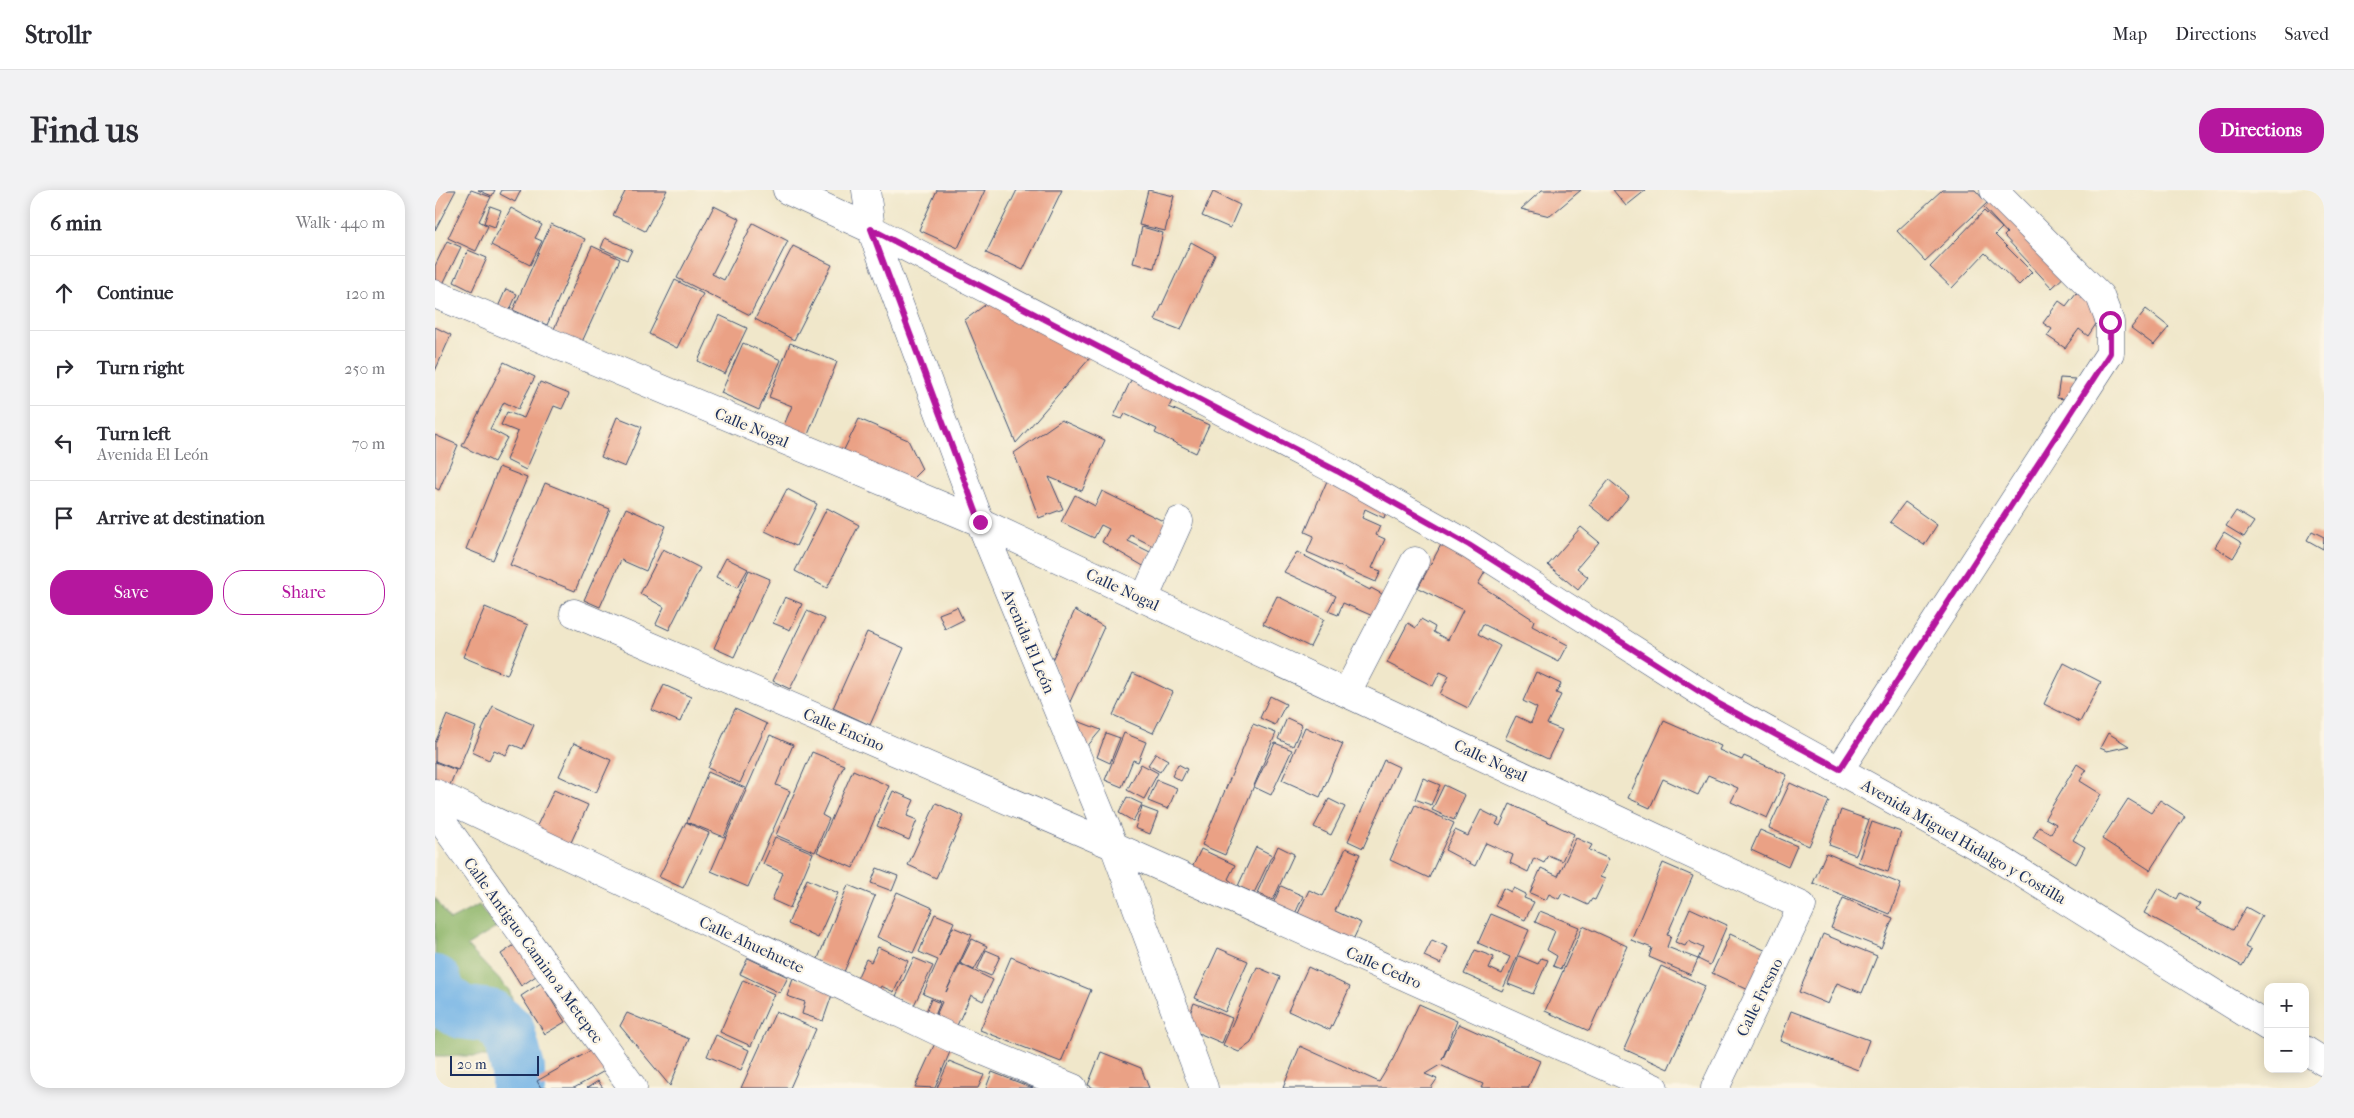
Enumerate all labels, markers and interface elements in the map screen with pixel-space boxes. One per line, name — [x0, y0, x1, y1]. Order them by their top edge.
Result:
text: Strollr — [25, 21, 92, 49]
text: Map — [2113, 24, 2147, 45]
text: Directions — [2175, 24, 2256, 45]
text: Saved — [2284, 24, 2329, 45]
button: Directions — [2199, 108, 2324, 153]
text: Find us — [30, 110, 139, 151]
text: 6 min — [50, 211, 102, 235]
text: Walk · 440 m — [296, 213, 385, 232]
icon: ahead — [50, 279, 78, 307]
text: Continue — [97, 282, 173, 304]
text: 120 m — [346, 284, 385, 303]
route start — [2099, 311, 2122, 334]
icon: right — [50, 354, 78, 382]
text: Turn right — [97, 357, 184, 379]
text: 250 m — [344, 359, 385, 378]
street label: Calle Nogal — [712, 403, 792, 452]
text: Turn left — [97, 423, 171, 445]
icon: left — [50, 429, 78, 457]
text: 70 m — [352, 434, 385, 453]
text: Avenida El León — [97, 445, 209, 464]
icon: arrive — [50, 504, 78, 532]
text: Arrive at destination — [97, 507, 265, 529]
route end — [969, 511, 992, 534]
street label: Calle Nogal — [1083, 564, 1163, 615]
button: Save — [50, 570, 213, 615]
button: Share — [223, 570, 385, 615]
street label: Avenida El León — [998, 585, 1059, 697]
street label: Calle Encino — [800, 704, 887, 755]
street label: Calle Nogal — [1451, 735, 1531, 786]
street label: Avenida Miguel Hidalgo y Costilla — [1857, 774, 2070, 908]
street label: Calle Antiguo Camino a Metepec — [460, 854, 607, 1047]
street label: Calle Ahuehuete — [696, 912, 807, 977]
street label: Calle Cedro — [1343, 942, 1424, 993]
street label: Calle Fresno — [1732, 955, 1787, 1039]
map controls — [2264, 983, 2309, 1073]
button: + — [2264, 983, 2309, 1028]
button: − — [2264, 1028, 2309, 1073]
scale bar — [450, 1053, 539, 1076]
text: 20 m — [457, 1056, 487, 1073]

